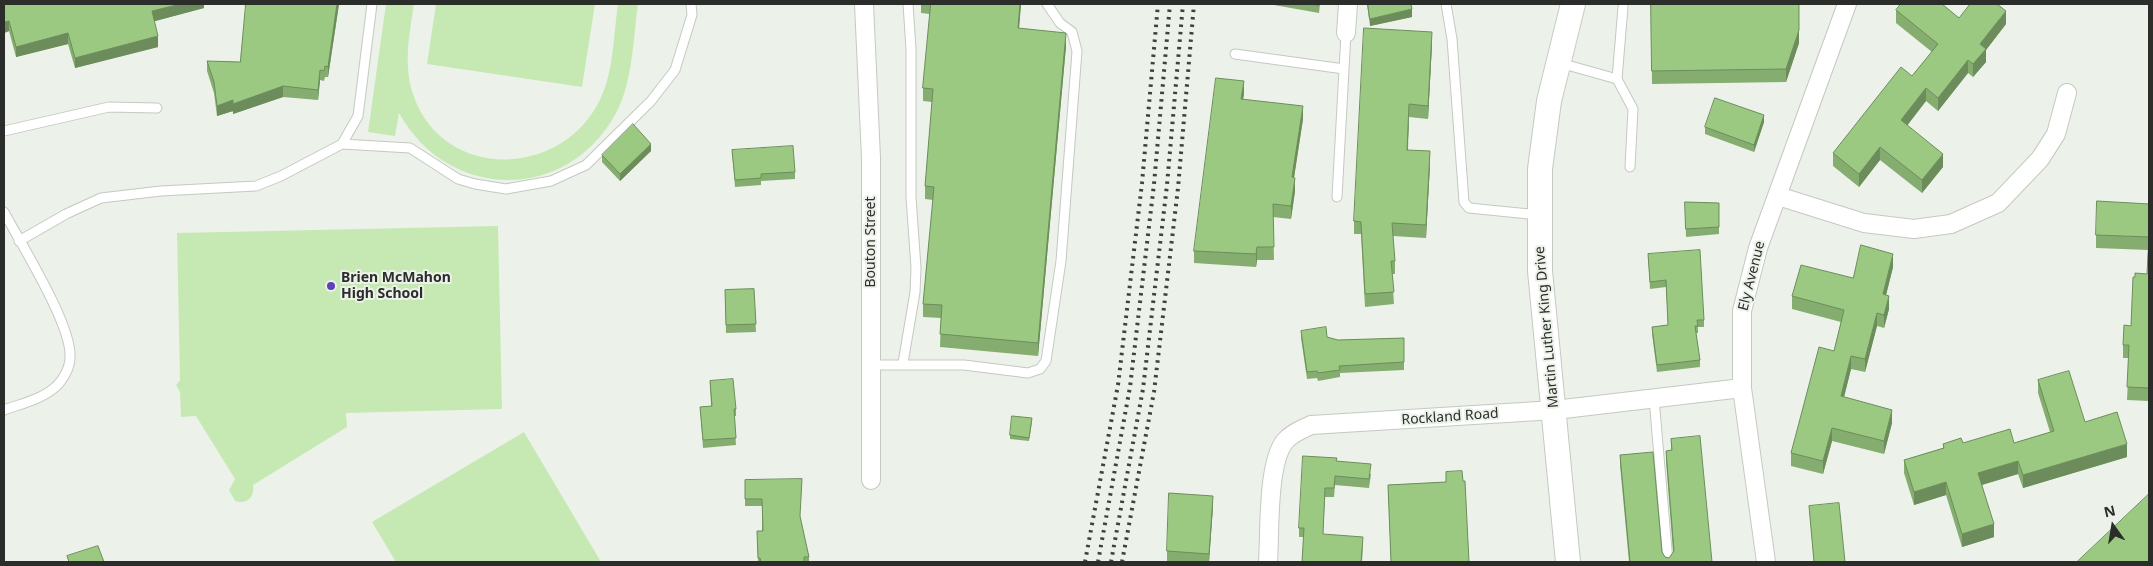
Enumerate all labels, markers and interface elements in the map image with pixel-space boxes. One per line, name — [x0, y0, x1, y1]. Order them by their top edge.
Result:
street label: Bouton Street — [863, 196, 879, 288]
street label: Ely Avenue — [1735, 239, 1769, 313]
street label: Martin Luther King Drive — [1532, 246, 1562, 408]
place label: Brien McMahon High School — [341, 270, 451, 302]
marker: Brien McMahon High School — [325, 280, 337, 292]
street label: Rockland Road — [1401, 405, 1499, 429]
text: N — [2102, 500, 2117, 521]
north arrow — [2088, 501, 2138, 551]

